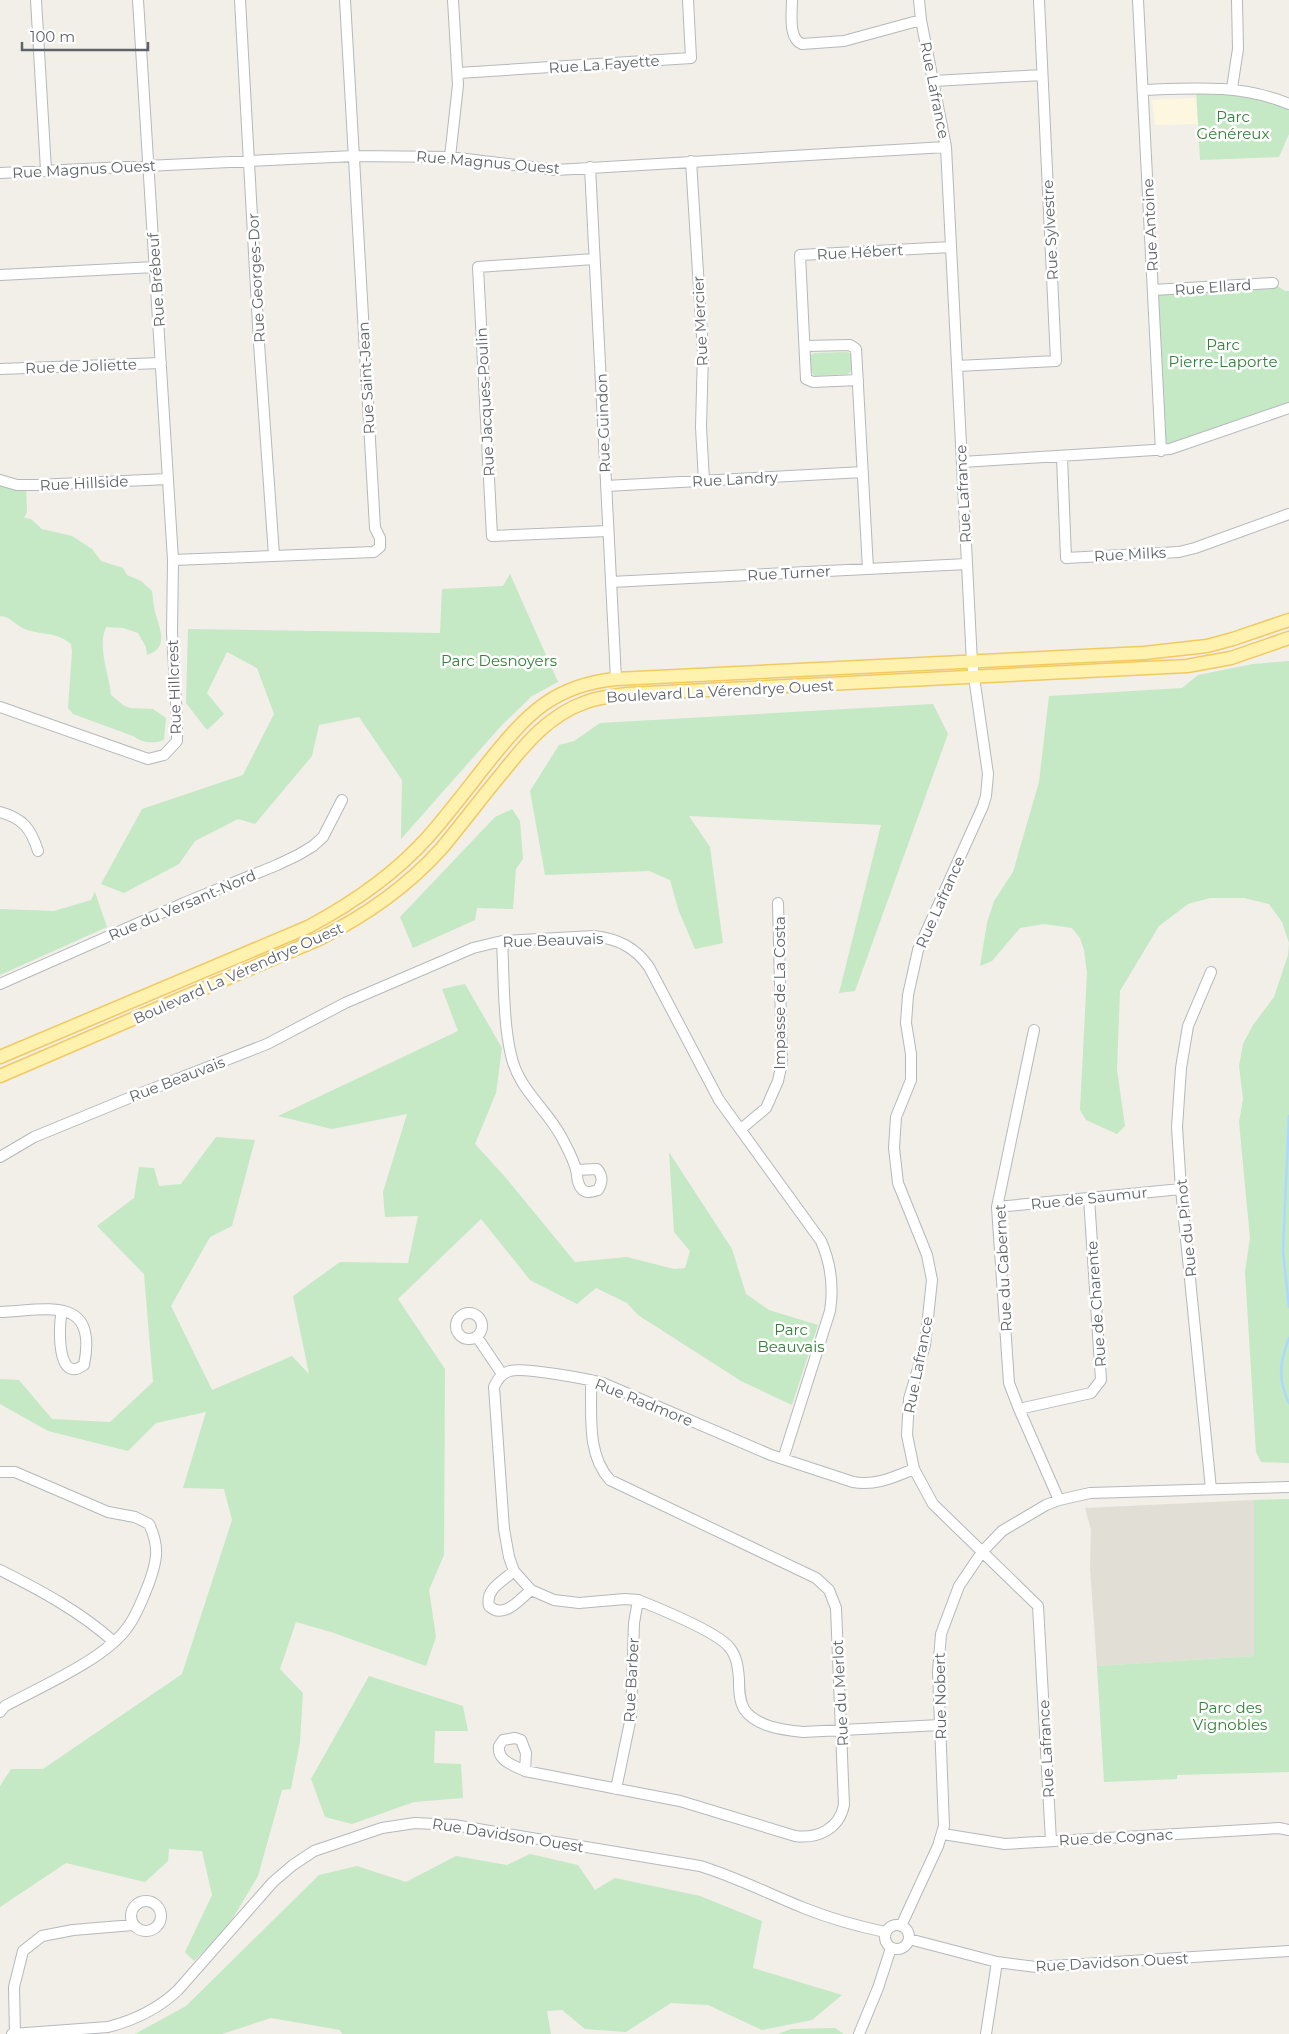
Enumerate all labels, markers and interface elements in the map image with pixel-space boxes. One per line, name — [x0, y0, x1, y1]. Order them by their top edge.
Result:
scale bar — [22, 20, 149, 52]
text: 100 m — [30, 27, 75, 46]
street label: Rue Lafrance — [916, 40, 954, 140]
street label: Rue La Fayette — [548, 51, 660, 77]
park label: Parc Généreux — [1197, 107, 1269, 143]
street label: Rue Magnus Ouest — [415, 146, 561, 178]
street label: Rue Magnus Ouest — [12, 156, 156, 182]
street label: Rue Antoine — [1138, 178, 1162, 272]
street label: Rue Sylvestre — [1038, 179, 1062, 281]
street label: Rue Georges-Dor — [243, 213, 269, 343]
street label: Rue Brébeuf — [143, 231, 169, 328]
street label: Rue Hébert — [816, 240, 904, 264]
street label: Rue Mercier — [688, 275, 712, 367]
street label: Rue Ellard — [1174, 275, 1252, 299]
street label: Rue Saint-Jean — [354, 321, 378, 435]
street label: Rue Jacques-Poulin — [472, 327, 498, 477]
park label: Parc Pierre-Laporte — [1169, 335, 1277, 371]
street label: Rue de Joliette — [25, 355, 137, 377]
street label: Rue Guindon — [592, 373, 614, 473]
street label: Rue Lafrance — [951, 444, 975, 544]
street label: Rue Landry — [692, 467, 779, 491]
street label: Rue Hillside — [39, 471, 129, 495]
street label: Rue Milks — [1093, 543, 1167, 565]
street label: Rue Turner — [747, 561, 831, 585]
street label: Rue Hillcrest — [163, 639, 185, 735]
park label: Parc Desnoyers — [441, 651, 557, 670]
street label: Boulevard La Vérendrye Ouest — [606, 676, 834, 706]
street label: Rue Lafrance — [911, 853, 969, 951]
street label: Rue du Versant-Nord — [105, 865, 259, 945]
street label: Impasse de La Costa — [770, 916, 789, 1070]
street label: Boulevard La Vérendrye Ouest — [130, 918, 346, 1028]
street label: Rue Beauvais — [502, 929, 604, 951]
street label: Rue Beauvais — [126, 1052, 228, 1106]
street label: Rue du Pinot — [1171, 1178, 1201, 1278]
street label: Rue de Saumur — [1030, 1182, 1148, 1214]
street label: Rue du Cabernet — [990, 1204, 1016, 1332]
street label: Rue de Charente — [1082, 1240, 1110, 1368]
street label: Rue Lafrance — [899, 1315, 937, 1415]
park label: Parc Beauvais — [757, 1320, 825, 1356]
street label: Rue Radmore — [592, 1374, 696, 1430]
street label: Rue Barber — [619, 1637, 643, 1723]
street label: Rue du Merlot — [828, 1639, 852, 1747]
street label: Rue Nobert — [930, 1652, 950, 1740]
park label: Parc des Vignobles — [1193, 1698, 1267, 1734]
street label: Rue Lafrance — [1034, 1699, 1058, 1799]
street label: Rue Davidson Ouest — [431, 1814, 585, 1856]
street label: Rue de Cognac — [1058, 1825, 1174, 1849]
street label: Rue Davidson Ouest — [1035, 1949, 1189, 1975]

